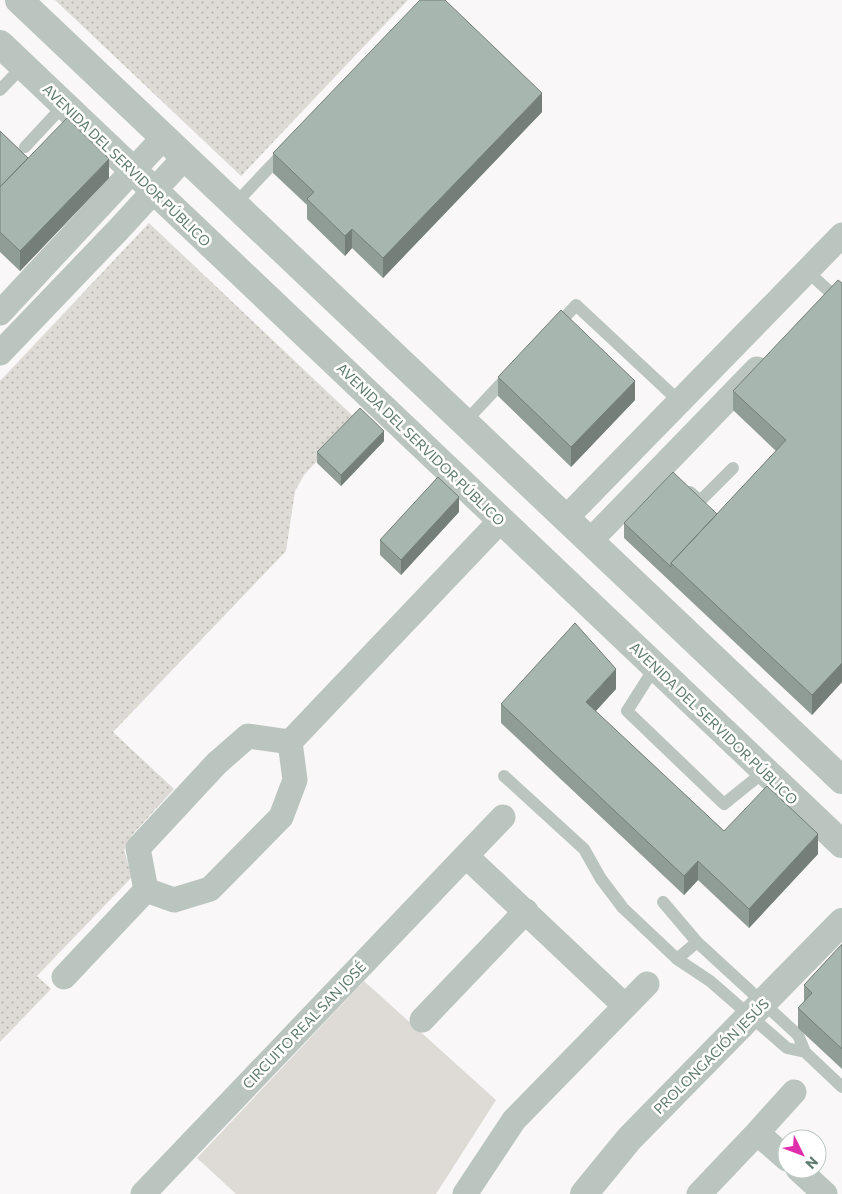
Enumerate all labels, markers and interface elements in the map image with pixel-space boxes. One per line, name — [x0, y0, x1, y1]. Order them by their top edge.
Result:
street label: AVENIDA DEL SERVIDOR PÚBLICO — [40, 80, 214, 250]
street label: AVENIDA DEL SERVIDOR PÚBLICO — [334, 359, 508, 529]
street label: AVENIDA DEL SERVIDOR PÚBLICO — [627, 638, 801, 808]
street label: CIRCUITO REAL SAN JOSÉ — [239, 958, 369, 1092]
street label: PROLONGACIÓN JESÚS — [650, 995, 772, 1117]
north arrow — [777, 1129, 827, 1179]
text: N — [802, 1153, 822, 1173]

